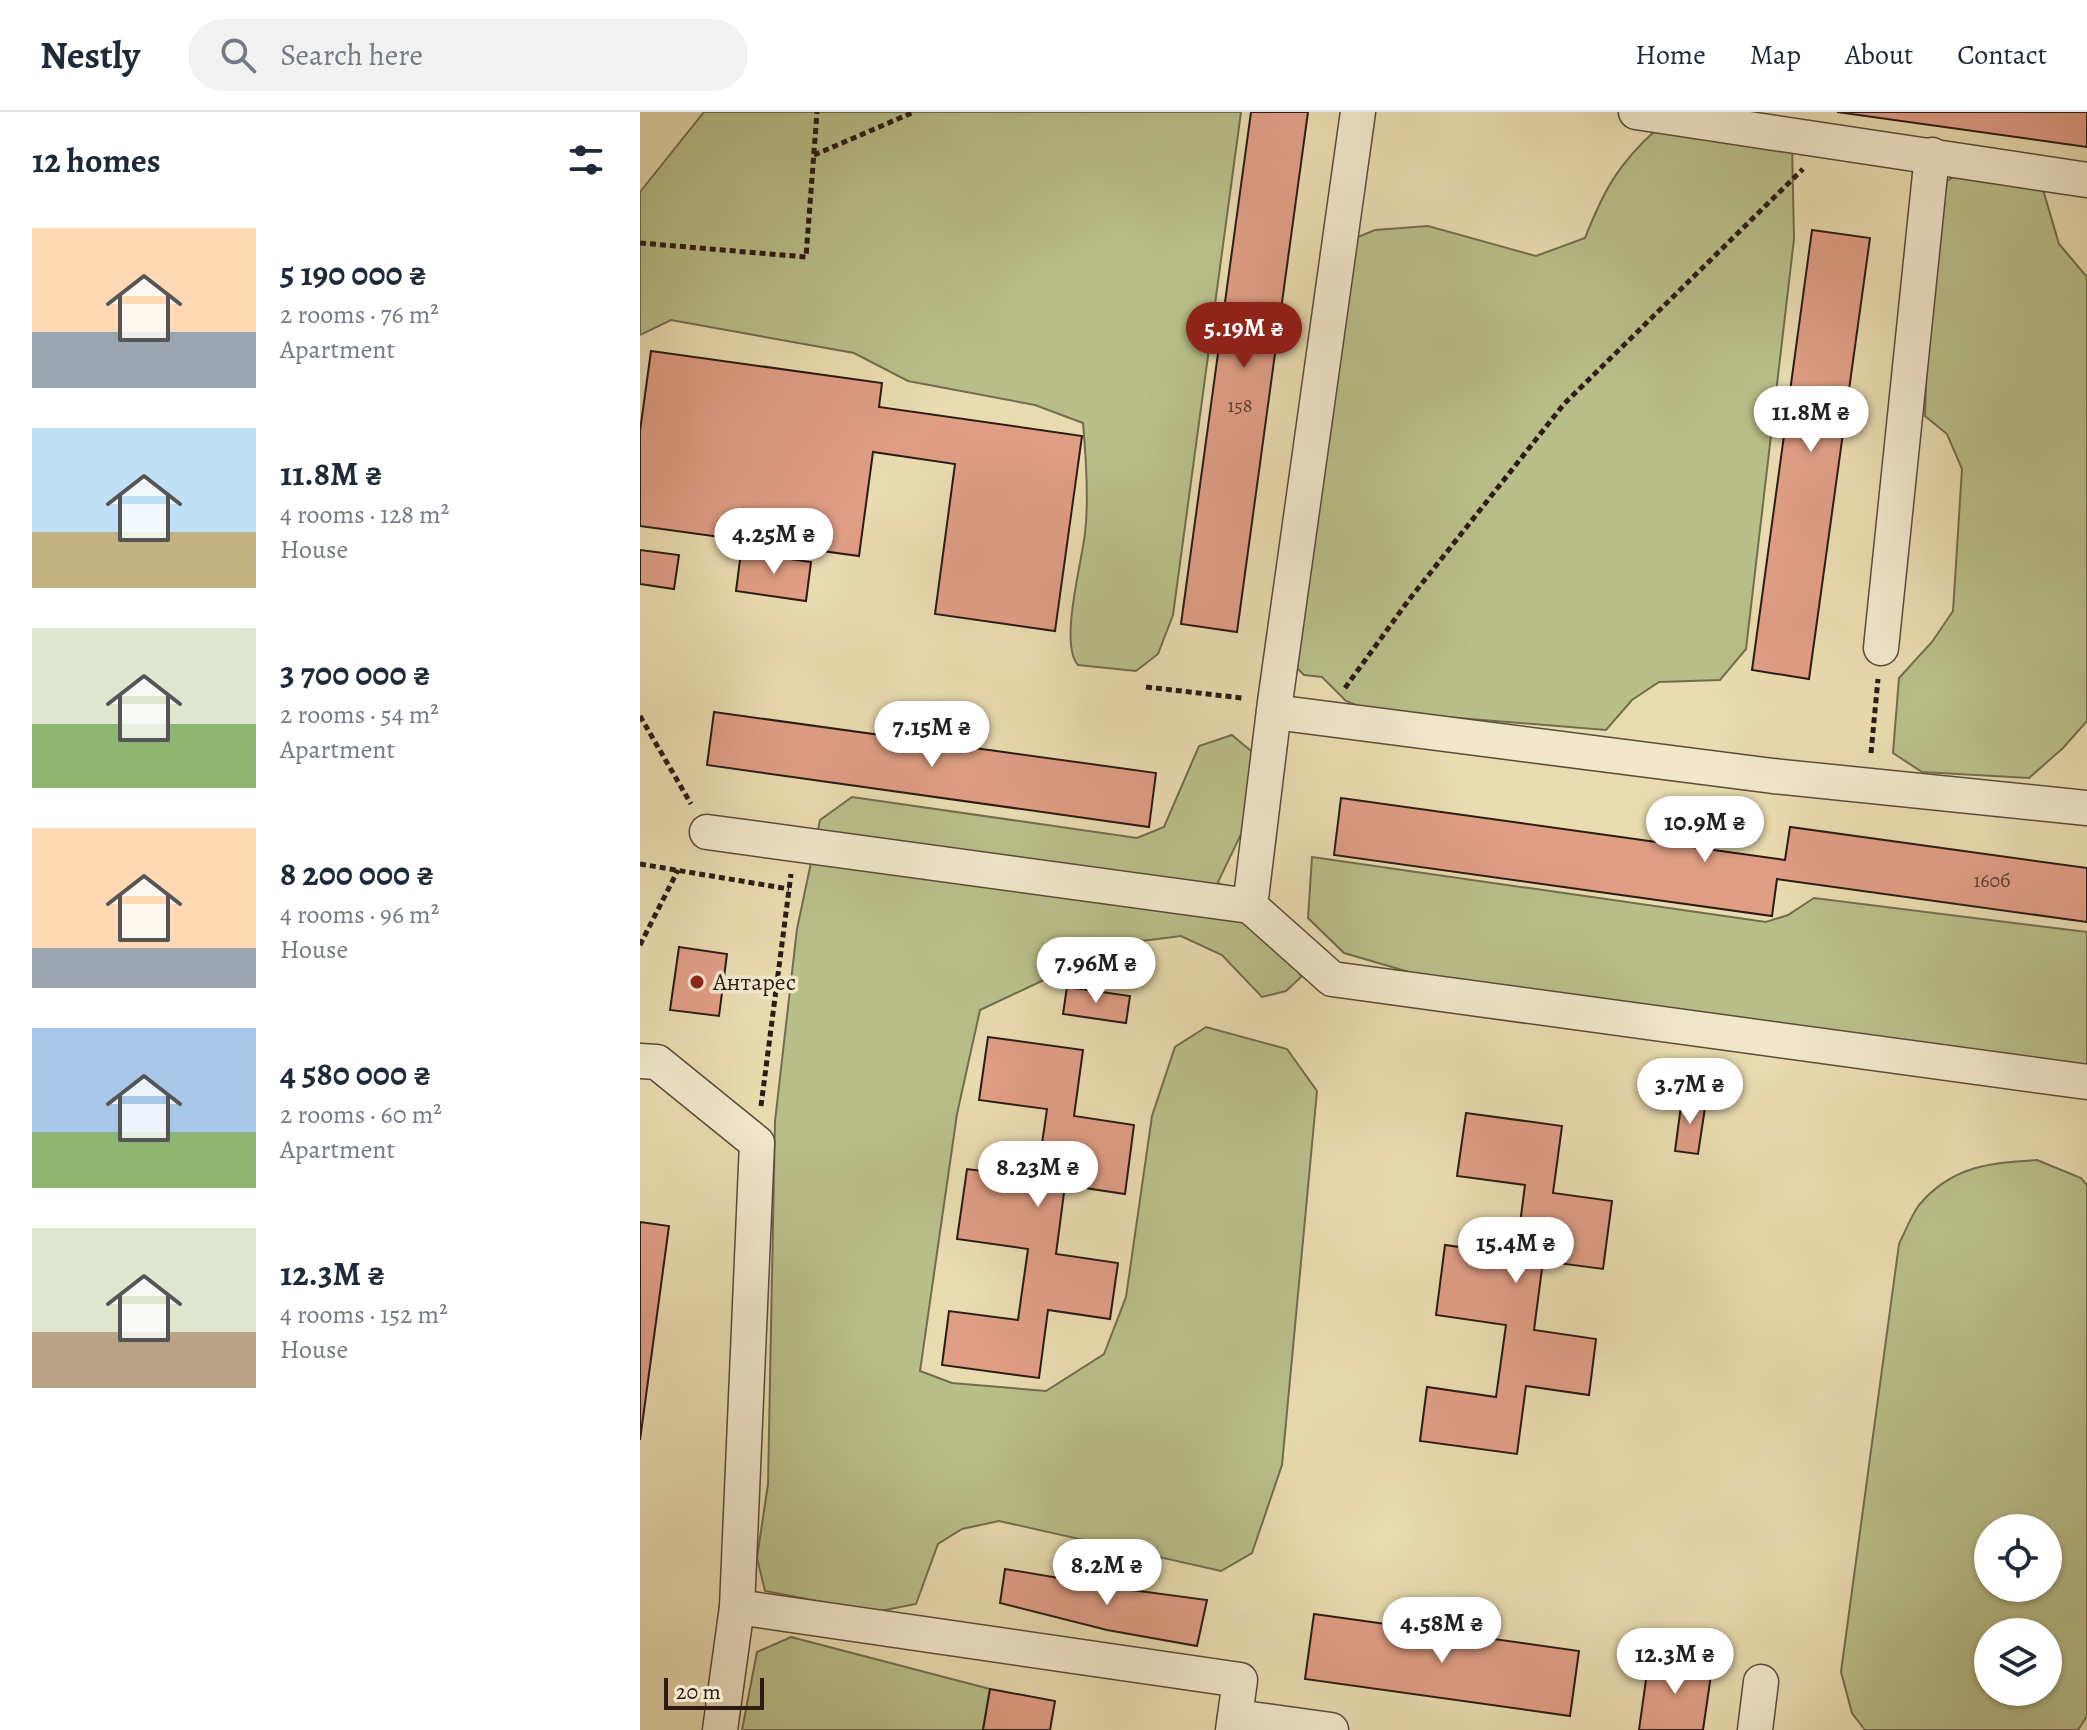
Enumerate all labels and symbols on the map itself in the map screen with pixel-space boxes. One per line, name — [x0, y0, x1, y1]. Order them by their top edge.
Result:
pin: 5.19M ₴ — [1170, 302, 1318, 370]
pin: 11.8M ₴ — [1737, 386, 1885, 454]
house number: 158 — [1227, 392, 1253, 419]
pin: 4.25M ₴ — [700, 508, 848, 576]
pin: 7.15M ₴ — [858, 701, 1006, 769]
pin: 10.9M ₴ — [1631, 796, 1779, 864]
house number: 160б — [1973, 867, 2011, 894]
pin: 7.96M ₴ — [1022, 937, 1170, 1005]
place label: Антарес — [712, 966, 796, 998]
marker: Антарес — [688, 973, 706, 991]
pin: 3.7M ₴ — [1625, 1058, 1755, 1126]
pin: 8.23M ₴ — [964, 1141, 1112, 1209]
pin: 15.4M ₴ — [1442, 1217, 1590, 1285]
pin: 8.2M ₴ — [1042, 1539, 1172, 1607]
pin: 4.58M ₴ — [1368, 1597, 1516, 1665]
pin: 12.3M ₴ — [1601, 1628, 1749, 1696]
scale bar — [664, 1674, 764, 1710]

